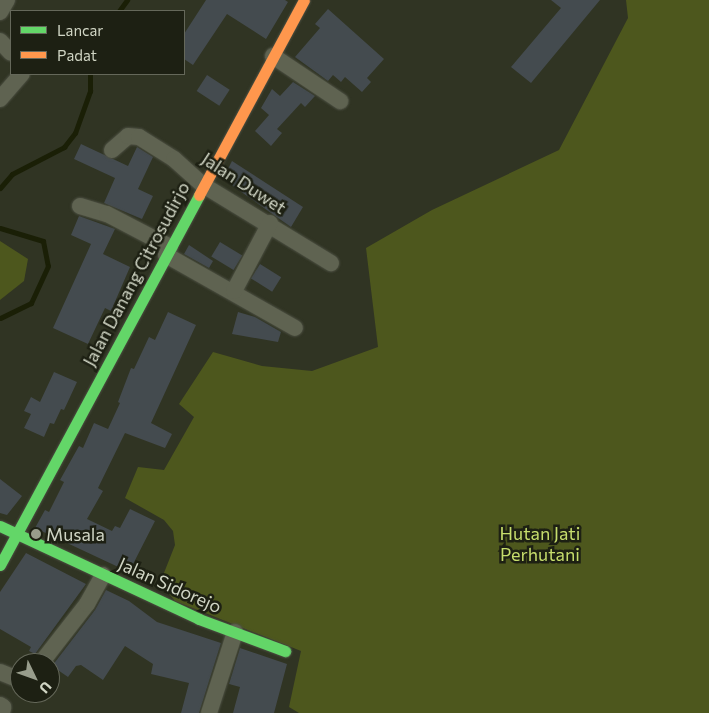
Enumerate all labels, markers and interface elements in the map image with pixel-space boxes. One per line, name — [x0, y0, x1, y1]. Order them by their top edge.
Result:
legend — [10, 10, 185, 75]
text: Lancar — [57, 21, 103, 39]
text: Padat — [57, 46, 97, 64]
street label: Jalan Duwet — [198, 148, 290, 218]
street label: Jalan Danang Citrosudirjo — [78, 178, 194, 370]
place label: Musala — [46, 523, 105, 545]
park label: Hutan Jati Perhutani — [500, 523, 580, 566]
marker: Musala — [30, 528, 42, 540]
street label: Jalan Sidorejo — [115, 553, 225, 617]
north arrow — [10, 653, 60, 703]
text: U — [36, 678, 56, 697]

